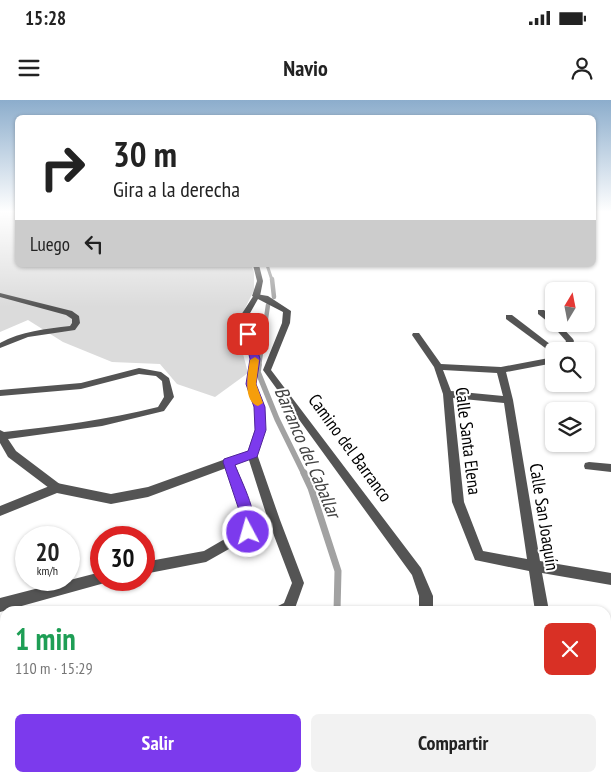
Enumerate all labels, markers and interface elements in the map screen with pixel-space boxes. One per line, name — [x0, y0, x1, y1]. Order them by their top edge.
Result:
text: 15:28 — [25, 6, 66, 30]
icon: menu — [15, 54, 43, 82]
text: Navio — [283, 54, 328, 82]
icon: person — [568, 54, 596, 82]
text: 30 m — [113, 131, 177, 177]
icon: right — [30, 135, 95, 200]
text: Gira a la derecha — [113, 175, 240, 203]
icon: left — [80, 230, 108, 258]
text: Luego — [30, 232, 70, 256]
north arrow — [545, 282, 595, 332]
map controls — [545, 282, 595, 452]
pin — [227, 313, 269, 355]
icon: arrive — [234, 320, 262, 348]
button: search — [545, 342, 595, 392]
water label: Barranco del Caballar — [270, 383, 347, 524]
street label: Calle Santa Elena — [450, 386, 486, 496]
street label: Camino del Barranco — [303, 389, 397, 506]
button: layers — [545, 402, 595, 452]
street label: Calle San Joaquín — [525, 462, 564, 572]
position arrow — [221, 505, 273, 557]
speed limit sign: 30 — [90, 526, 155, 591]
text: 20 — [36, 536, 59, 568]
text: km/h — [37, 563, 58, 578]
text: 1 min — [15, 619, 76, 658]
button: close — [544, 623, 596, 675]
text: 110 m · 15:29 — [15, 658, 93, 678]
button: Salir — [15, 714, 301, 772]
button: Compartir — [311, 714, 596, 772]

